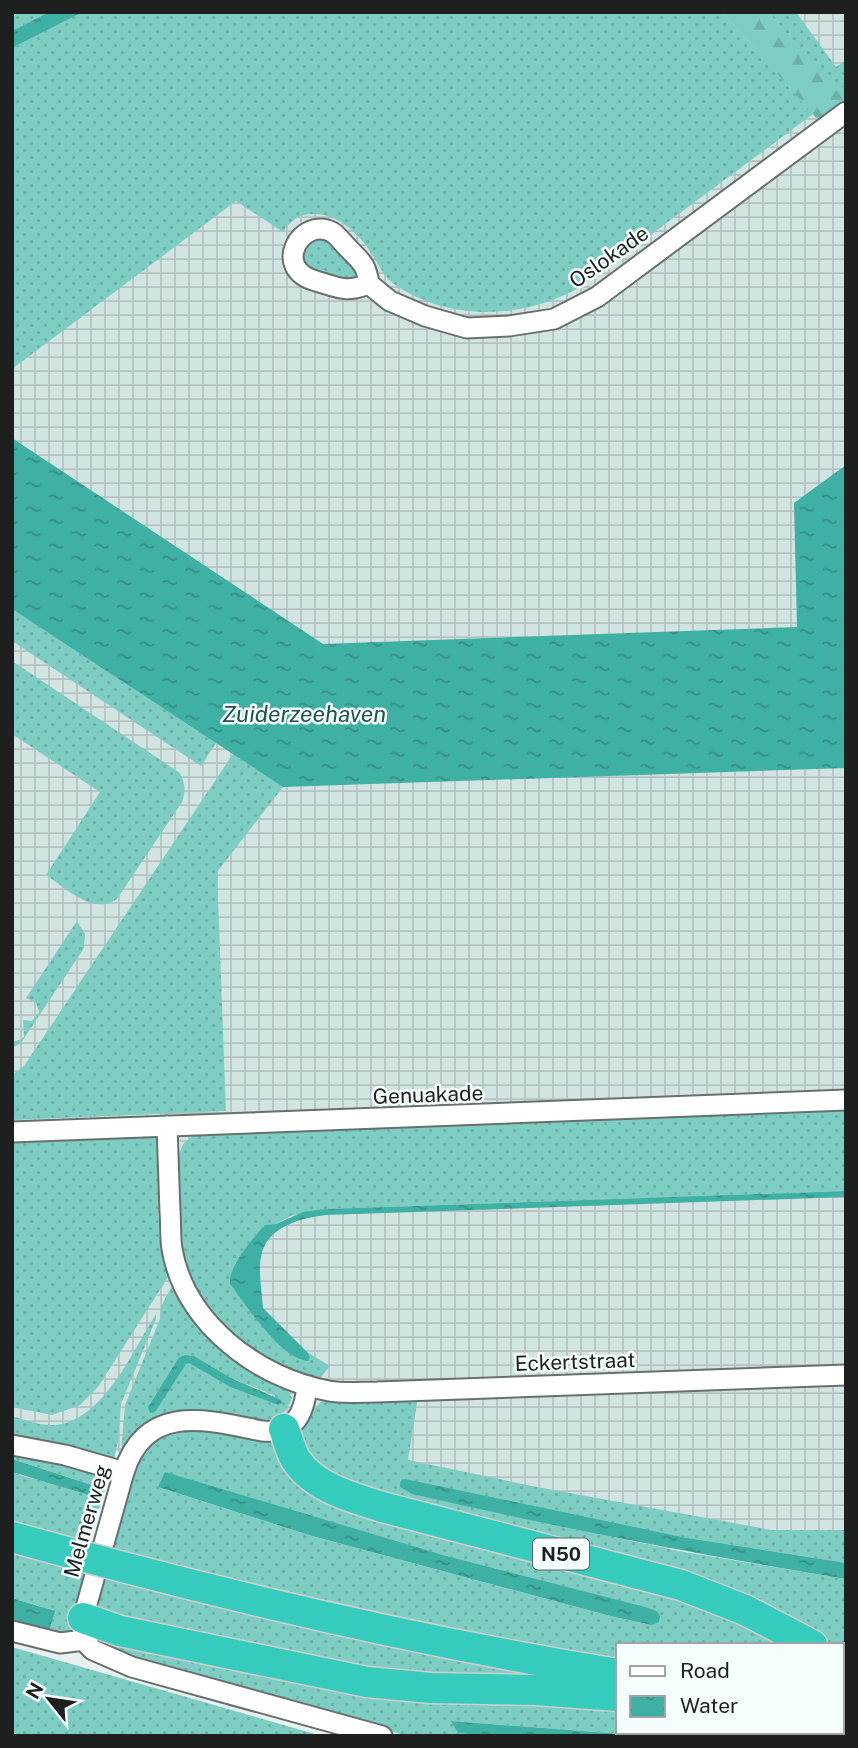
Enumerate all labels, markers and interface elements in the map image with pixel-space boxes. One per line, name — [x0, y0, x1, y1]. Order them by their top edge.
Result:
street label: Oslokade — [564, 220, 653, 293]
water label: Zuiderzeehaven — [222, 700, 386, 727]
street label: Genuakade — [372, 1080, 484, 1109]
street label: Eckertstraat — [514, 1347, 636, 1376]
street label: Melmerweg — [58, 1462, 115, 1580]
road number: N50 — [533, 1538, 589, 1570]
legend — [616, 1643, 844, 1734]
text: Road — [680, 1658, 730, 1683]
north arrow — [14, 1664, 84, 1734]
text: N — [21, 1679, 48, 1702]
text: Water — [680, 1693, 738, 1718]

